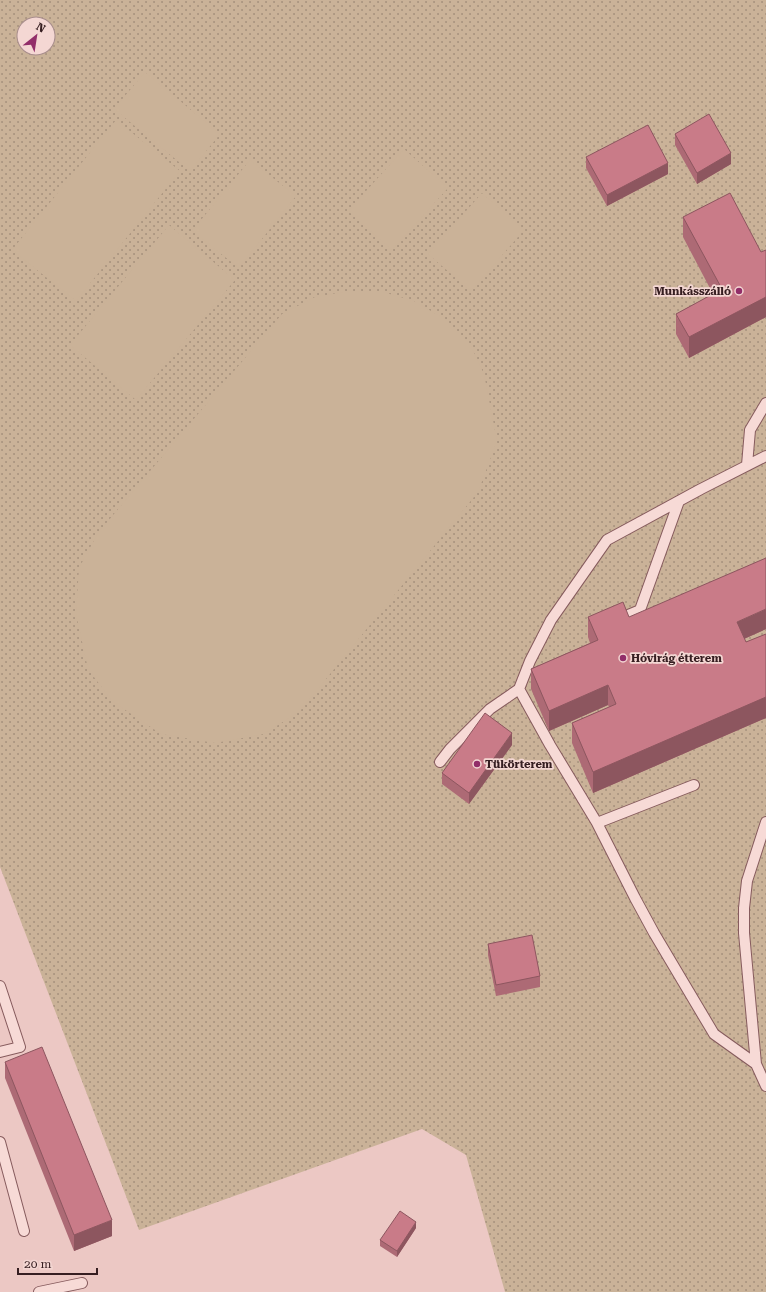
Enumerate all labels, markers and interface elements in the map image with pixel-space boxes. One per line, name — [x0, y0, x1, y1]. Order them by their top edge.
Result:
north arrow — [16, 16, 56, 56]
text: N — [34, 20, 48, 36]
place label: Munkásszálló — [654, 285, 731, 298]
marker: Munkásszálló — [734, 286, 744, 296]
place label: Hóvirág étterem — [631, 652, 722, 665]
marker: Hóvirág étterem — [618, 653, 628, 663]
place label: Tükörterem — [485, 758, 553, 771]
marker: Tükörterem — [472, 759, 482, 769]
scale bar — [18, 1250, 97, 1276]
text: 20 m — [24, 1257, 51, 1271]

